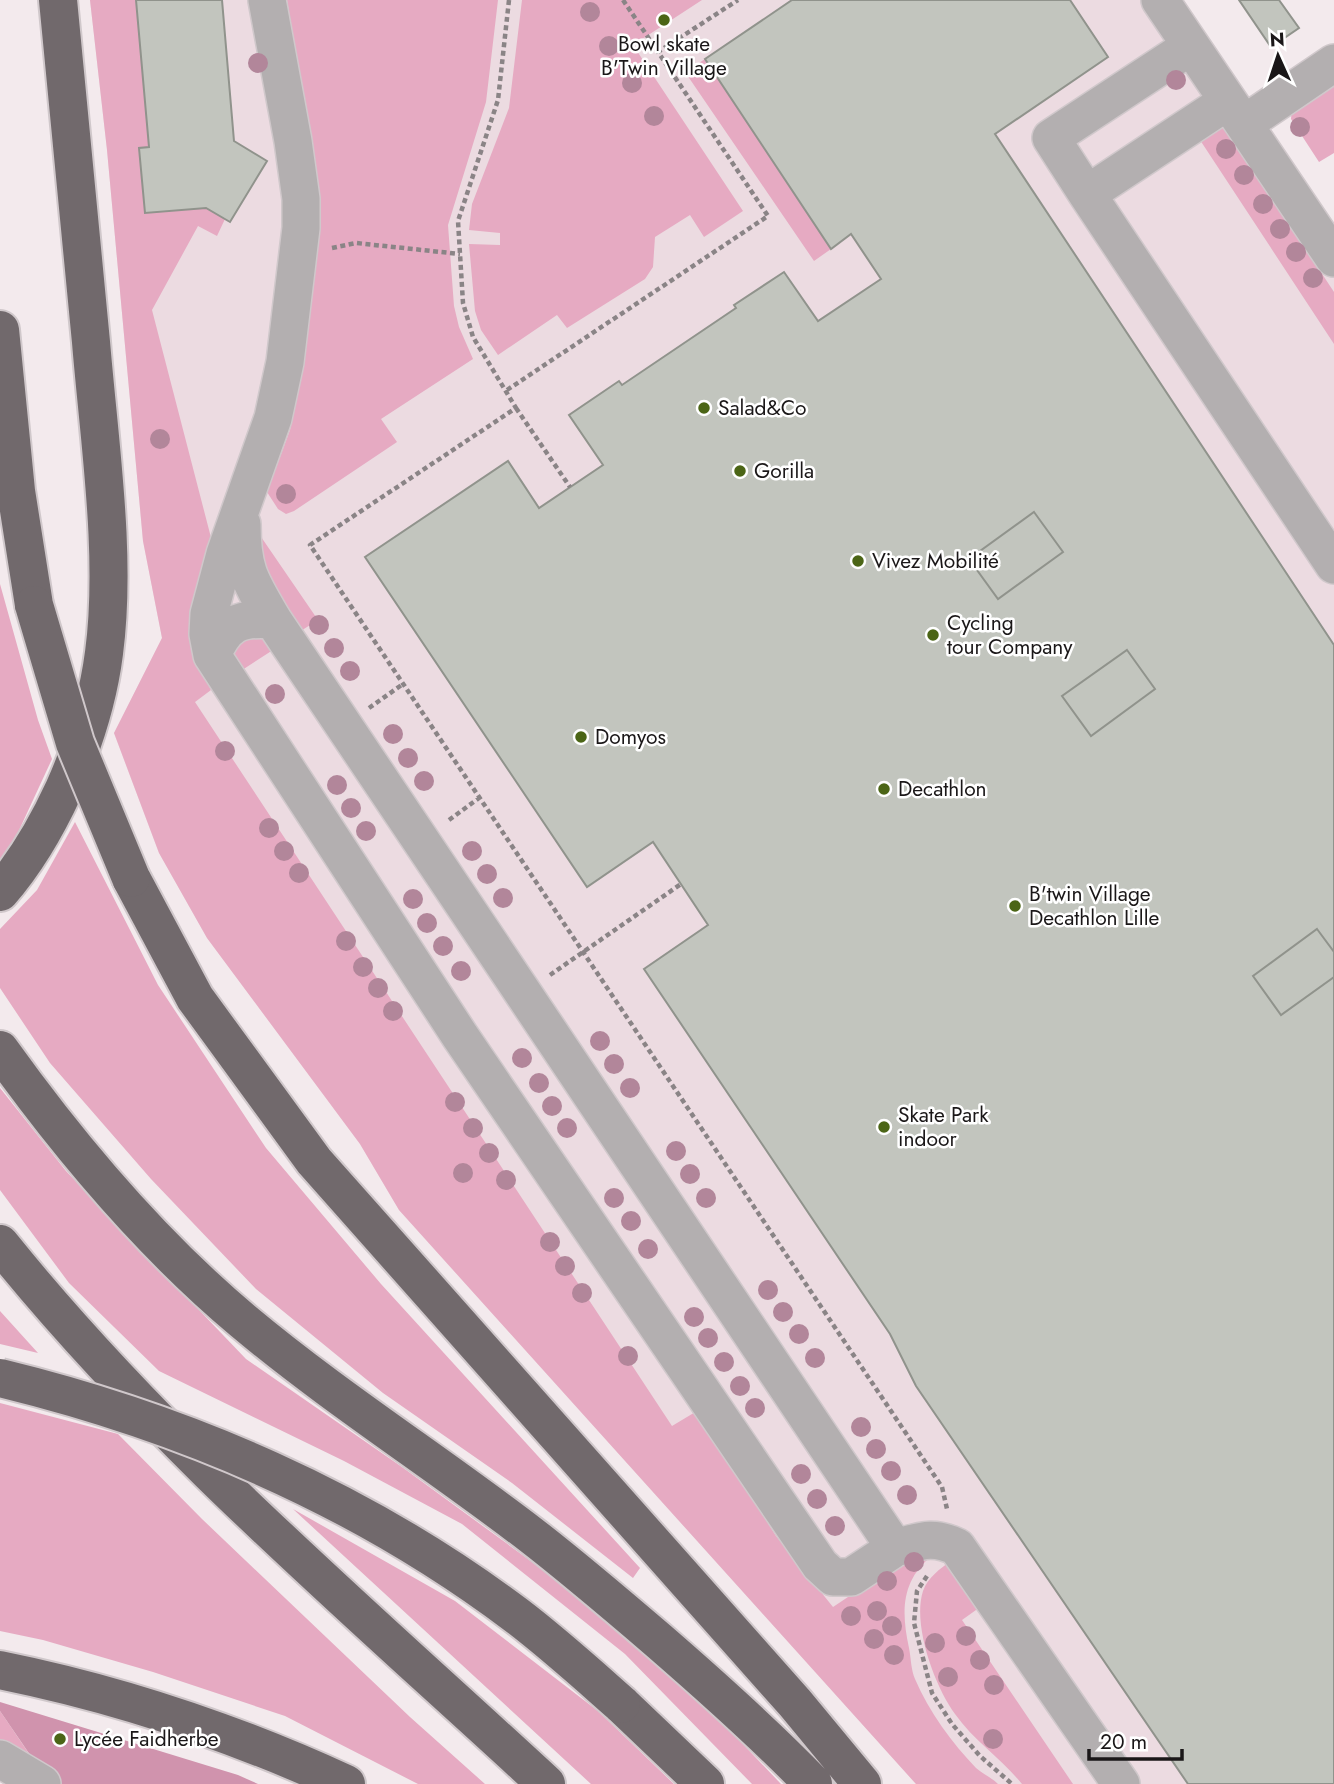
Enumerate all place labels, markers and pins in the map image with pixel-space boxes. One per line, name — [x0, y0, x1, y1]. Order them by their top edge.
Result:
marker: Bowl skate B'Twin Village — [656, 12, 672, 28]
place label: Bowl skate B'Twin Village — [601, 29, 727, 83]
place label: Salad&Co — [718, 393, 807, 423]
marker: Salad&Co — [696, 400, 712, 416]
place label: Gorilla — [754, 456, 814, 486]
marker: Gorilla — [732, 463, 748, 479]
place label: Vivez Mobilité — [872, 546, 999, 576]
marker: Vivez Mobilité — [850, 553, 866, 569]
place label: Cycling tour Company — [947, 608, 1073, 662]
marker: Cycling tour Company — [925, 627, 941, 643]
place label: Domyos — [595, 722, 666, 752]
marker: Domyos — [573, 729, 589, 745]
place label: Decathlon — [898, 774, 987, 804]
marker: Decathlon — [876, 781, 892, 797]
place label: B'twin Village Decathlon Lille — [1029, 879, 1159, 933]
marker: B'twin Village Decathlon Lille — [1007, 898, 1023, 914]
place label: Skate Park indoor — [898, 1100, 989, 1154]
marker: Skate Park indoor — [876, 1119, 892, 1135]
place label: Lycée Faidherbe — [74, 1724, 219, 1754]
marker: Lycée Faidherbe — [52, 1731, 68, 1747]

